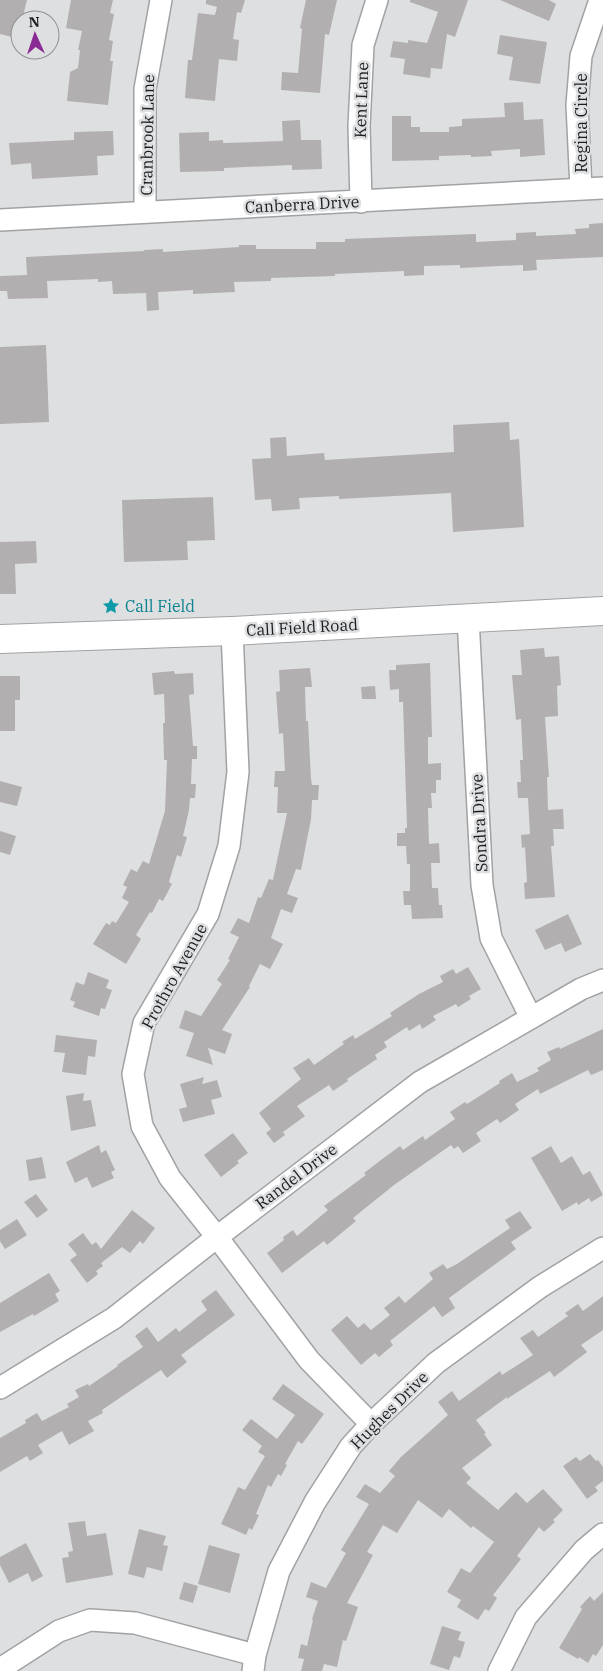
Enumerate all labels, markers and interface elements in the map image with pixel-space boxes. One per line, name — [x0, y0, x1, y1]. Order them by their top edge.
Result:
north arrow — [10, 10, 60, 60]
text: N — [28, 13, 40, 31]
street label: Kent Lane — [350, 62, 372, 138]
street label: Regina Circle — [571, 73, 591, 173]
street label: Cranbrook Lane — [136, 74, 158, 196]
street label: Canberra Drive — [244, 191, 360, 217]
place icon: Call Field — [101, 596, 121, 616]
place label: Call Field — [125, 596, 195, 616]
street label: Call Field Road — [246, 614, 359, 640]
street label: Sondra Drive — [466, 773, 492, 873]
street label: Prothro Avenue — [137, 920, 211, 1032]
street label: Randel Drive — [251, 1139, 341, 1213]
street label: Hughes Drive — [346, 1367, 432, 1453]

